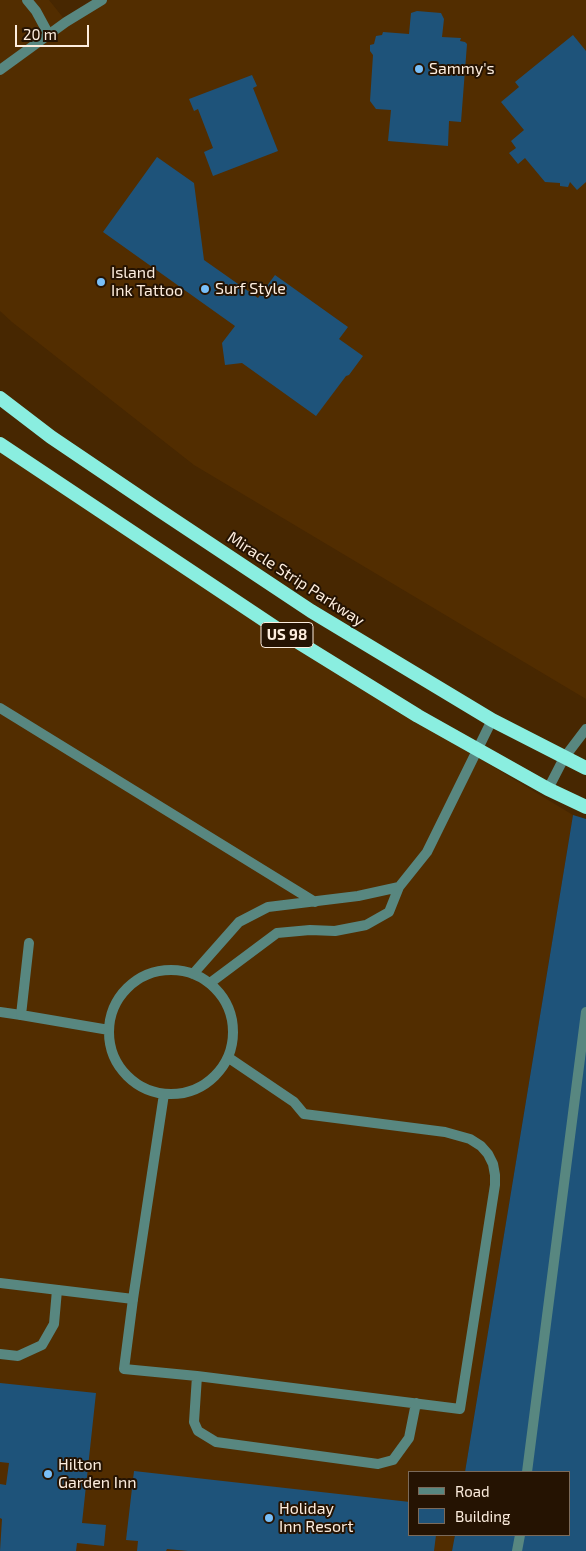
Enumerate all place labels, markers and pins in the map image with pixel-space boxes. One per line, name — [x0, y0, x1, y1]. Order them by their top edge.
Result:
place label: Sammy's — [429, 59, 495, 79]
marker: Sammy's — [413, 63, 425, 75]
place label: Island Ink Tattoo — [111, 263, 183, 301]
marker: Island Ink Tattoo — [95, 276, 107, 288]
place label: Surf Style — [215, 279, 286, 299]
marker: Surf Style — [199, 283, 211, 295]
place label: Hilton Garden Inn — [58, 1455, 136, 1493]
marker: Hilton Garden Inn — [42, 1468, 54, 1480]
place label: Holiday Inn Resort — [279, 1499, 353, 1537]
marker: Holiday Inn Resort — [263, 1512, 275, 1524]

